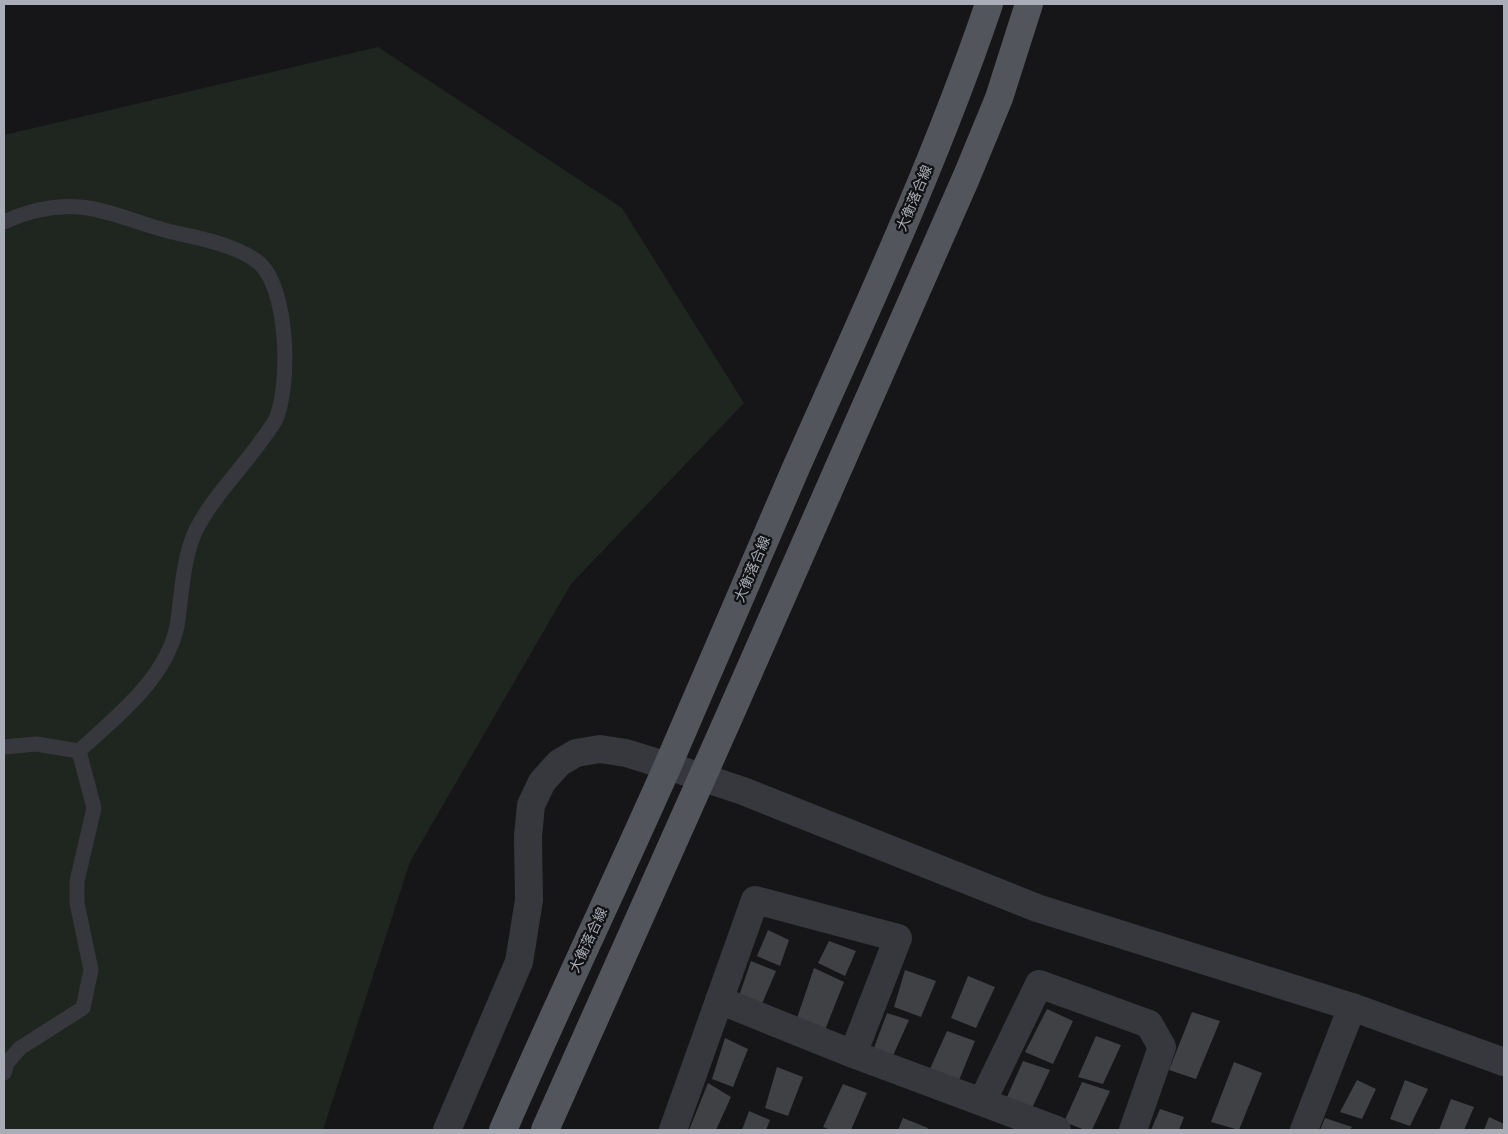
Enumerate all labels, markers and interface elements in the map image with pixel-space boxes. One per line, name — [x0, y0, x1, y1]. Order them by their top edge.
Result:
street label: 大衡落合線 — [892, 162, 936, 234]
street label: 大衡落合線 — [730, 533, 774, 605]
street label: 大衡落合線 — [565, 904, 611, 976]

